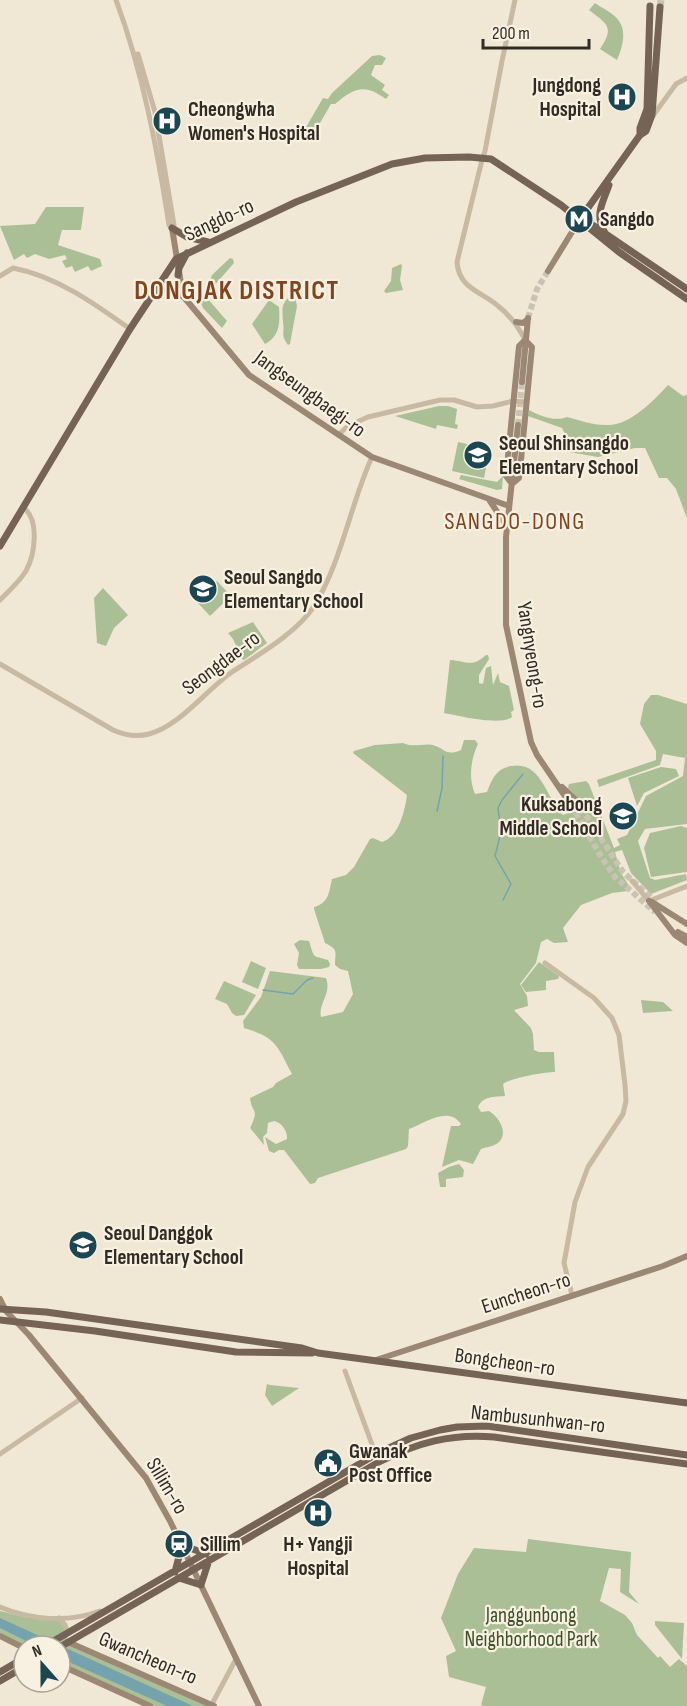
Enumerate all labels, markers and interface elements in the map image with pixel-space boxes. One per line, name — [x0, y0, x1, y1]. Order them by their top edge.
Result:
scale bar — [483, 12, 590, 50]
text: 200 m — [492, 23, 530, 44]
place label: Jungdong Hospital — [532, 73, 601, 122]
hospital icon: Jungdong Hospital — [606, 81, 638, 113]
place label: Cheongwha Women's Hospital — [188, 97, 320, 146]
hospital icon: Cheongwha Women's Hospital — [151, 105, 183, 137]
street label: Sangdo-ro — [180, 193, 258, 247]
metro station icon: Sangdo — [563, 203, 595, 235]
place label: Sangdo — [600, 207, 654, 232]
district label: DONGJAK DISTRICT — [134, 275, 340, 307]
street label: Jangseungbaegi-ro — [249, 345, 371, 443]
place label: Seoul Shinsangdo Elementary School — [499, 431, 638, 480]
school or university icon: Seoul Shinsangdo Elementary School — [462, 439, 494, 471]
district label: SANGDO-DONG — [444, 507, 586, 536]
place label: Seoul Sangdo Elementary School — [224, 565, 363, 614]
school or university icon: Seoul Sangdo Elementary School — [187, 573, 219, 605]
street label: Yangnyeong-ro — [511, 600, 553, 710]
street label: Seongdae-ro — [177, 626, 265, 700]
place label: Kuksabong Middle School — [499, 792, 602, 841]
school or university icon: Kuksabong Middle School — [607, 800, 639, 832]
place label: Seoul Danggok Elementary School — [104, 1221, 243, 1270]
school or university icon: Seoul Danggok Elementary School — [67, 1229, 99, 1261]
street label: Euncheon-ro — [478, 1267, 574, 1319]
street label: Bongcheon-ro — [453, 1343, 557, 1381]
street label: Nambusunhwan-ro — [470, 1400, 606, 1438]
place label: Gwanak Post Office — [349, 1439, 432, 1488]
public building icon: Gwanak Post Office — [312, 1447, 344, 1479]
street label: Sillim-ro — [141, 1454, 193, 1518]
hospital icon: H+ Yangji Hospital — [302, 1497, 334, 1529]
station icon: Sillim — [163, 1528, 195, 1560]
place label: Sillim — [200, 1532, 241, 1557]
place label: H+ Yangji Hospital — [283, 1532, 353, 1581]
park label: Janggunbong Neighborhood Park — [464, 1603, 598, 1652]
street label: Gwancheon-ro — [95, 1626, 201, 1690]
north arrow — [12, 1634, 72, 1694]
text: N — [30, 1641, 45, 1662]

